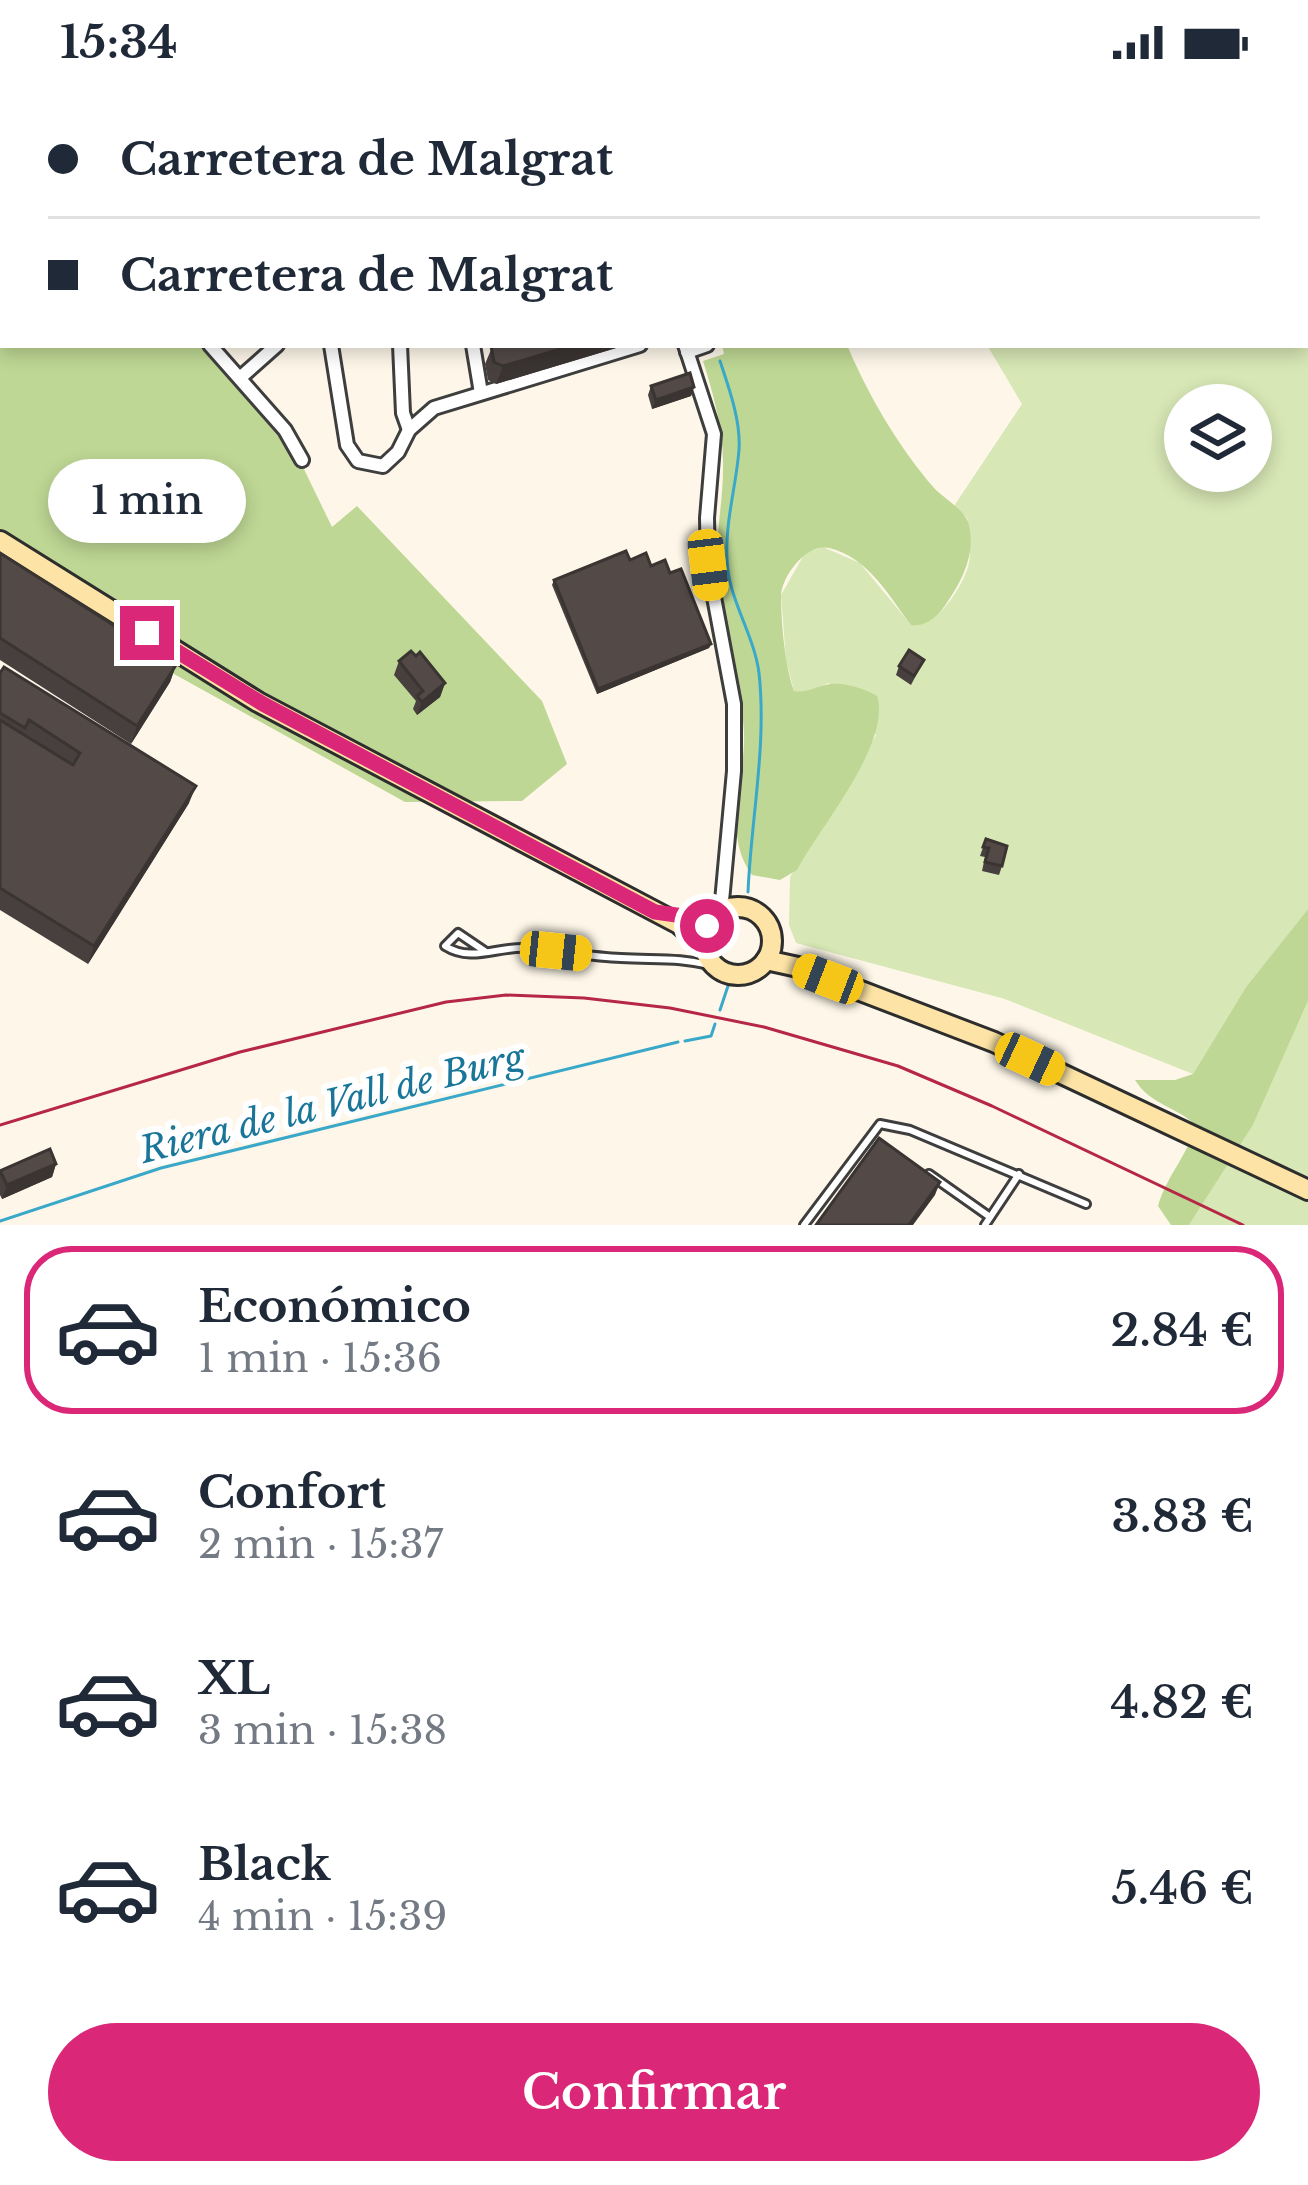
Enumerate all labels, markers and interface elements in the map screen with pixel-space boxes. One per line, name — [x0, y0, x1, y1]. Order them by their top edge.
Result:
text: 15:34 — [60, 14, 178, 70]
text: Carretera de Malgrat — [120, 131, 613, 187]
text: Carretera de Malgrat — [120, 247, 613, 303]
map controls — [1164, 384, 1272, 492]
button: layers — [1164, 384, 1272, 492]
callout: 1 min — [48, 459, 246, 543]
text: 1 min — [91, 476, 203, 525]
car — [686, 527, 730, 603]
route end — [120, 606, 174, 660]
route start — [680, 899, 734, 953]
car — [518, 929, 594, 973]
car — [788, 949, 868, 1009]
car — [990, 1027, 1070, 1091]
water label: Riera de la Vall de Burg — [134, 1033, 531, 1173]
icon: car — [54, 1276, 162, 1384]
text: Económico — [198, 1278, 471, 1334]
text: 2.84 € — [1111, 1302, 1254, 1358]
text: 1 min · 15:36 — [198, 1334, 442, 1383]
icon: car — [54, 1462, 162, 1570]
text: Confort — [198, 1464, 386, 1520]
text: 3.83 € — [1111, 1488, 1254, 1544]
text: 2 min · 15:37 — [198, 1520, 443, 1569]
icon: car — [54, 1648, 162, 1756]
text: XL — [198, 1650, 270, 1706]
text: 4.82 € — [1111, 1674, 1254, 1730]
text: 3 min · 15:38 — [198, 1706, 447, 1755]
icon: car — [54, 1834, 162, 1942]
text: Black — [198, 1836, 331, 1892]
text: 5.46 € — [1111, 1860, 1254, 1916]
text: 4 min · 15:39 — [198, 1892, 447, 1941]
button: Confirmar — [48, 2023, 1260, 2161]

